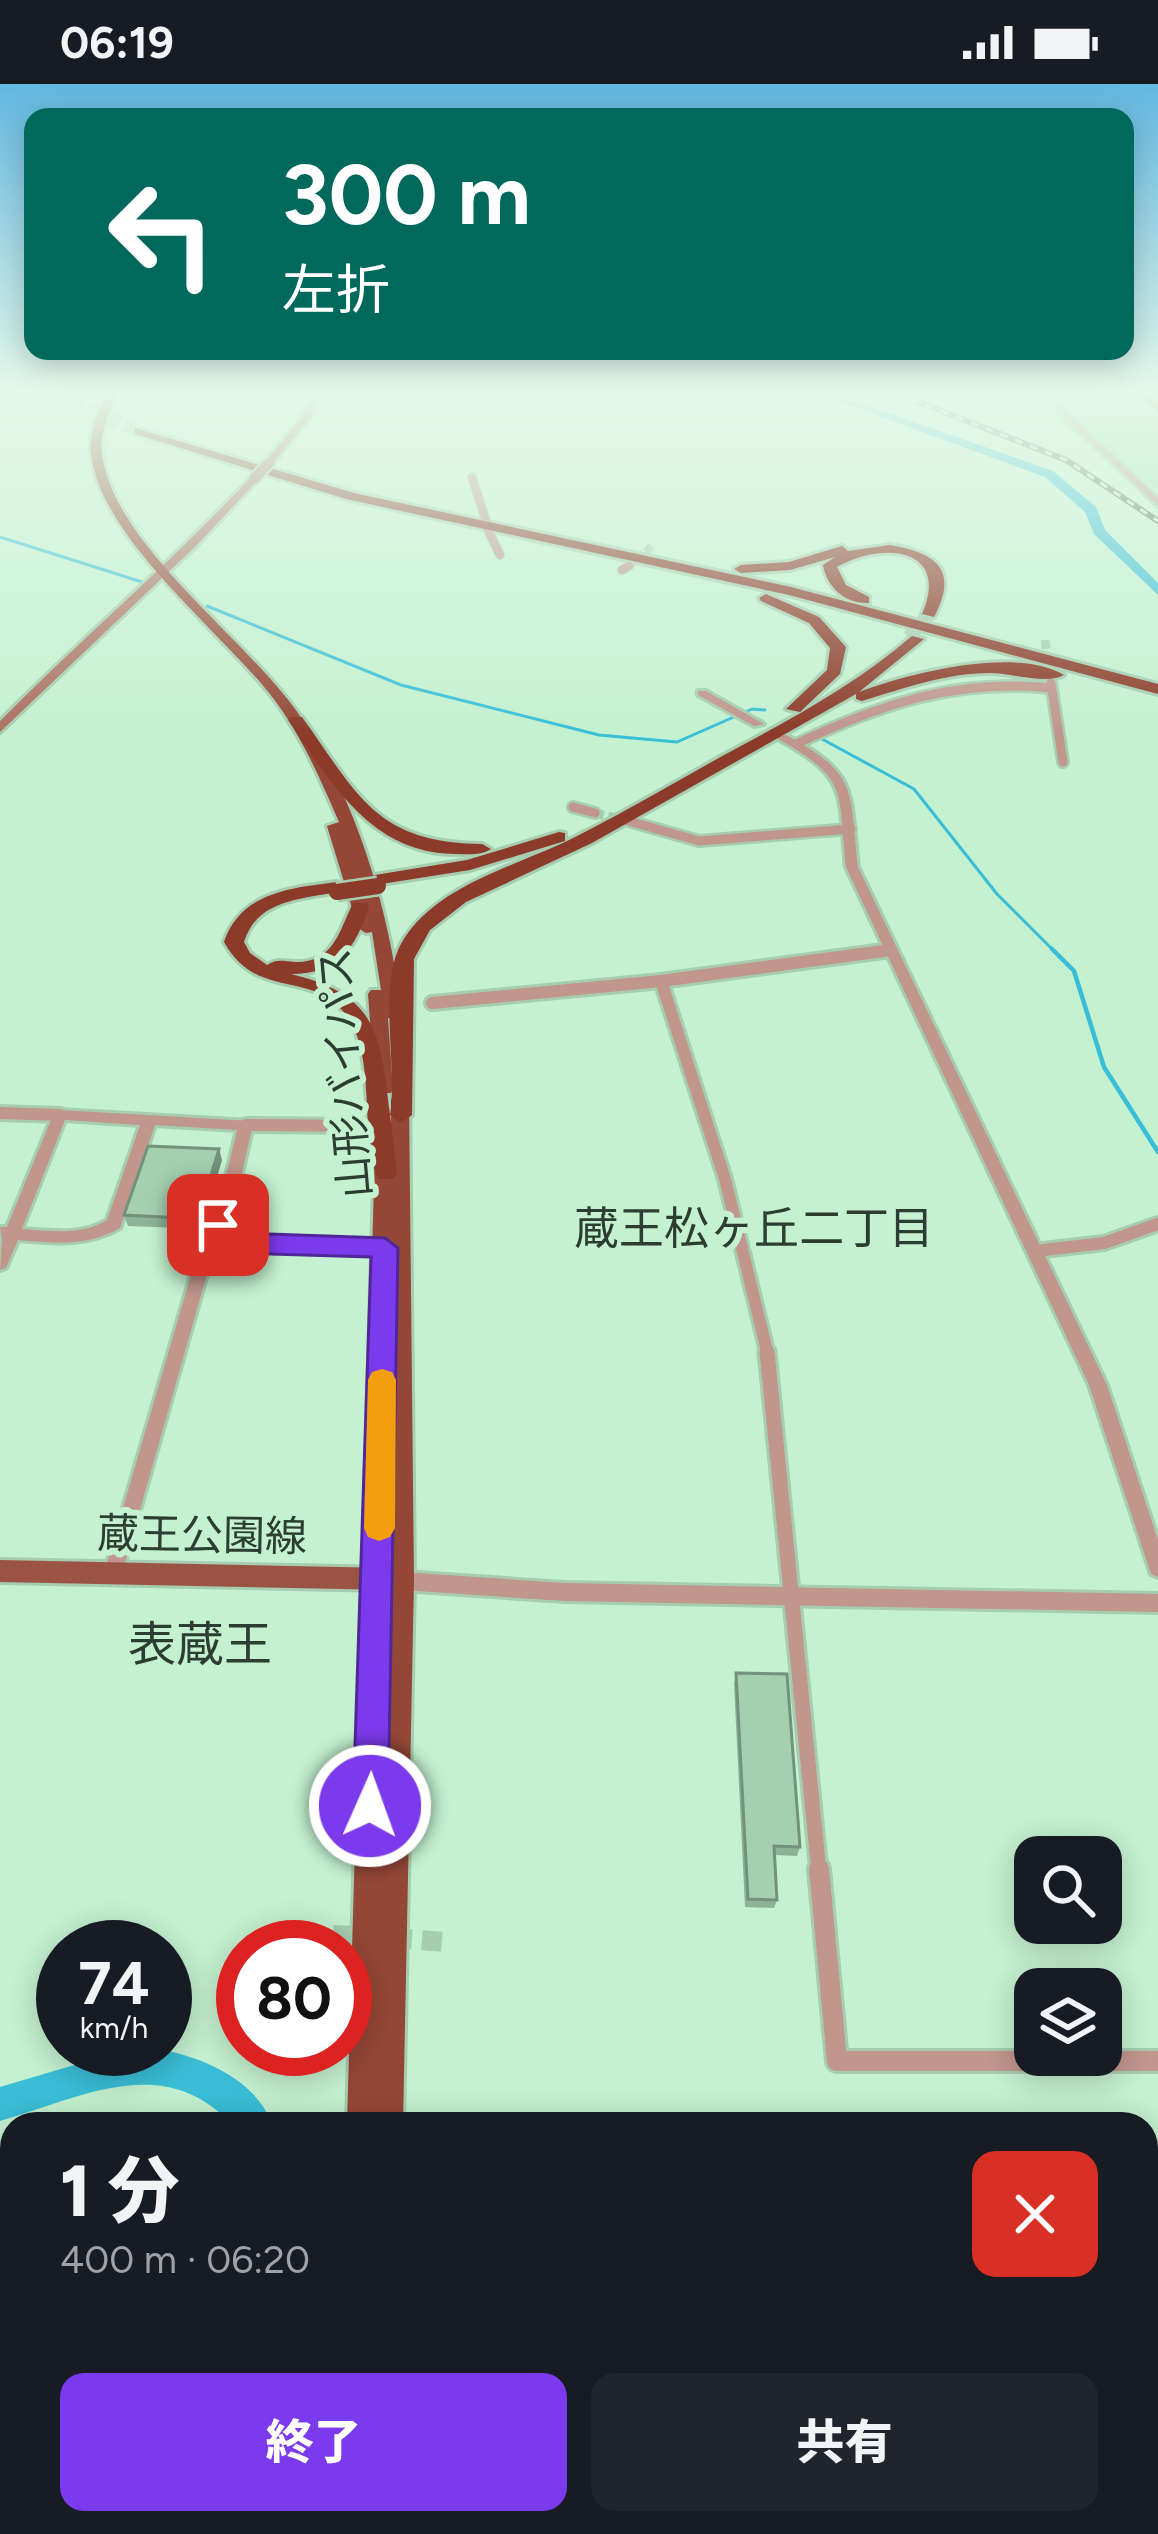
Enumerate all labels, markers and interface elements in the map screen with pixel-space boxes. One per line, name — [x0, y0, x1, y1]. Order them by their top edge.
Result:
text: 06:19 — [60, 15, 174, 69]
text: 300 m — [282, 144, 531, 245]
icon: left — [84, 156, 240, 312]
text: 左折 — [282, 258, 390, 323]
street label: 山形バイパス — [309, 946, 381, 1200]
pin — [167, 1174, 269, 1276]
icon: arrive — [185, 1192, 251, 1258]
district label: 蔵王松ヶ丘二丁目 — [574, 1201, 934, 1255]
street label: 蔵王公園線 — [97, 1508, 307, 1562]
district label: 表蔵王 — [128, 1615, 272, 1673]
position arrow — [307, 1743, 433, 1869]
map controls — [1014, 1836, 1122, 2076]
button: search — [1014, 1836, 1122, 1944]
speed limit sign: 80 — [216, 1920, 372, 2076]
text: 74 — [78, 1947, 150, 2019]
button: layers — [1014, 1968, 1122, 2076]
text: km/h — [80, 2009, 148, 2046]
text: 1 分 — [60, 2148, 180, 2234]
button: close — [972, 2151, 1098, 2277]
text: 400 m · 06:20 — [60, 2236, 310, 2283]
button: 終了 — [60, 2373, 567, 2511]
button: 共有 — [591, 2373, 1098, 2511]

